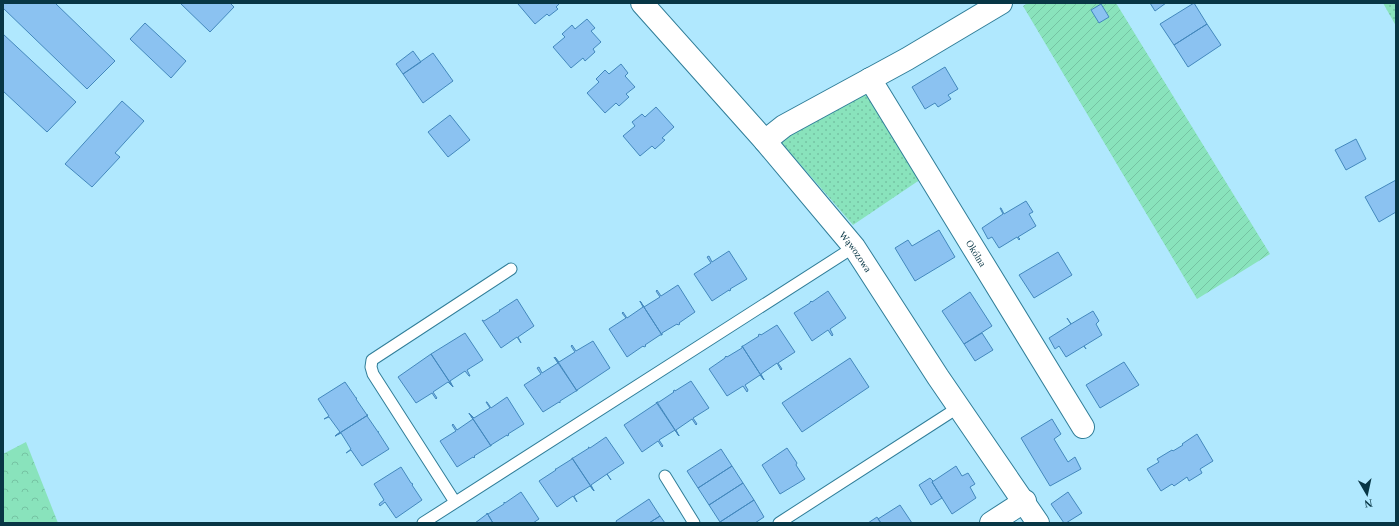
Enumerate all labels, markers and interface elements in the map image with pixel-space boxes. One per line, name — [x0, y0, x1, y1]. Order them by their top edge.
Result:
street label: Wąwozowa — [837, 229, 874, 275]
street label: Okólna — [964, 238, 989, 269]
north arrow — [1347, 474, 1387, 514]
text: N — [1364, 497, 1373, 510]

